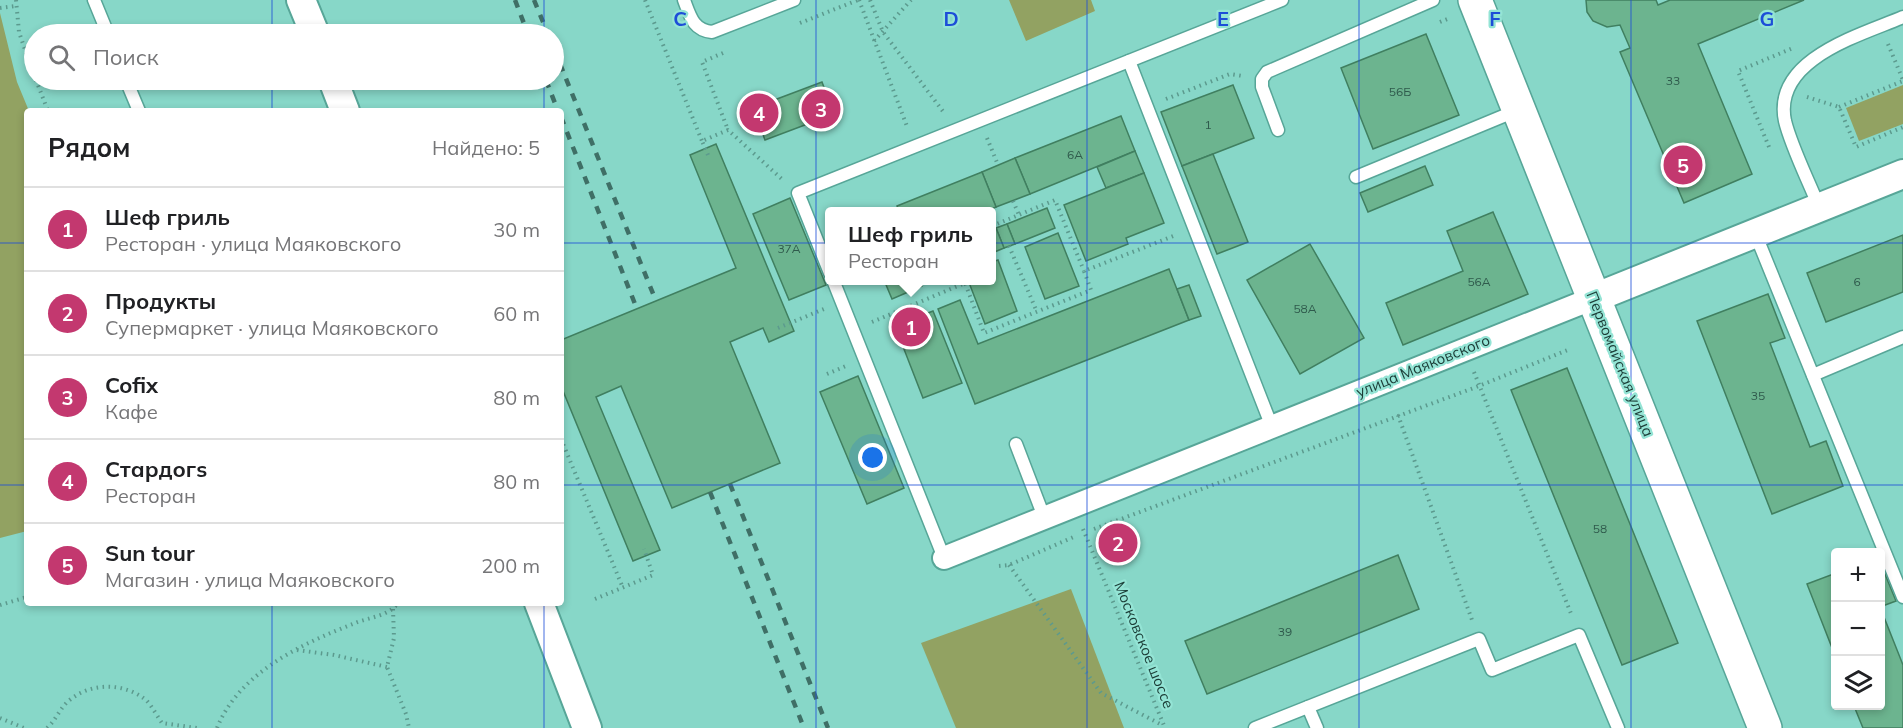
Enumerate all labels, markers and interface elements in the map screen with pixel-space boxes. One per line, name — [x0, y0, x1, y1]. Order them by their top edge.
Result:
text: C — [673, 6, 687, 31]
text: D — [943, 6, 959, 31]
text: E — [1217, 6, 1229, 31]
text: F — [1489, 6, 1501, 31]
text: G — [1760, 6, 1774, 31]
search box — [24, 24, 564, 90]
icon: search — [45, 41, 78, 74]
text: Поиск — [93, 43, 159, 71]
house number: 33 — [1666, 73, 1680, 88]
house number: 56Б — [1389, 84, 1411, 99]
pin: 3 — [802, 86, 840, 132]
pin: 4 — [740, 90, 778, 136]
house number: 1 — [1204, 117, 1212, 132]
text: Рядом — [48, 131, 131, 164]
text: Найдено: 5 — [432, 135, 540, 160]
pin: 5 — [1664, 142, 1702, 188]
house number: 6А — [1067, 147, 1083, 162]
text: Шеф гриль — [105, 203, 230, 231]
popup — [825, 207, 996, 285]
text: 1 — [62, 217, 74, 242]
text: 30 m — [493, 217, 540, 242]
text: Шеф гриль — [848, 220, 973, 248]
text: Ресторан · улица Маяковского — [105, 231, 401, 256]
house number: 37А — [777, 241, 801, 256]
text: Ресторан — [848, 248, 939, 273]
house number: 56А — [1467, 274, 1491, 289]
house number: 6 — [1853, 274, 1861, 289]
text: Продукты — [105, 287, 216, 315]
street label: Первомайская улица — [1583, 288, 1658, 439]
text: 2 — [62, 301, 74, 326]
text: 60 m — [493, 301, 540, 326]
house number: 58А — [1293, 301, 1317, 316]
pin: 1 — [892, 304, 930, 350]
text: Супермаркет · улица Маяковского — [105, 315, 439, 340]
street label: улица Маяковского — [1353, 330, 1493, 401]
text: Cofix — [105, 371, 158, 399]
text: 3 — [62, 385, 74, 410]
text: 80 m — [493, 385, 540, 410]
house number: 35 — [1751, 388, 1765, 403]
text: Кафе — [105, 399, 158, 424]
your location — [858, 443, 887, 472]
text: Стардогs — [105, 455, 207, 483]
text: 4 — [62, 469, 74, 494]
text: 80 m — [493, 469, 540, 494]
text: Ресторан — [105, 483, 196, 508]
pin: 2 — [1098, 520, 1138, 566]
house number: 58 — [1593, 521, 1607, 536]
text: Sun tour — [105, 539, 195, 567]
map controls — [1831, 548, 1885, 710]
button: + — [1831, 548, 1885, 602]
text: 5 — [62, 553, 74, 578]
text: 200 m — [481, 553, 540, 578]
text: Магазин · улица Маяковского — [105, 567, 395, 592]
street label: Московское шоссе — [1110, 579, 1179, 711]
button: − — [1831, 602, 1885, 656]
house number: 39 — [1278, 624, 1292, 639]
button: layers — [1831, 656, 1885, 710]

